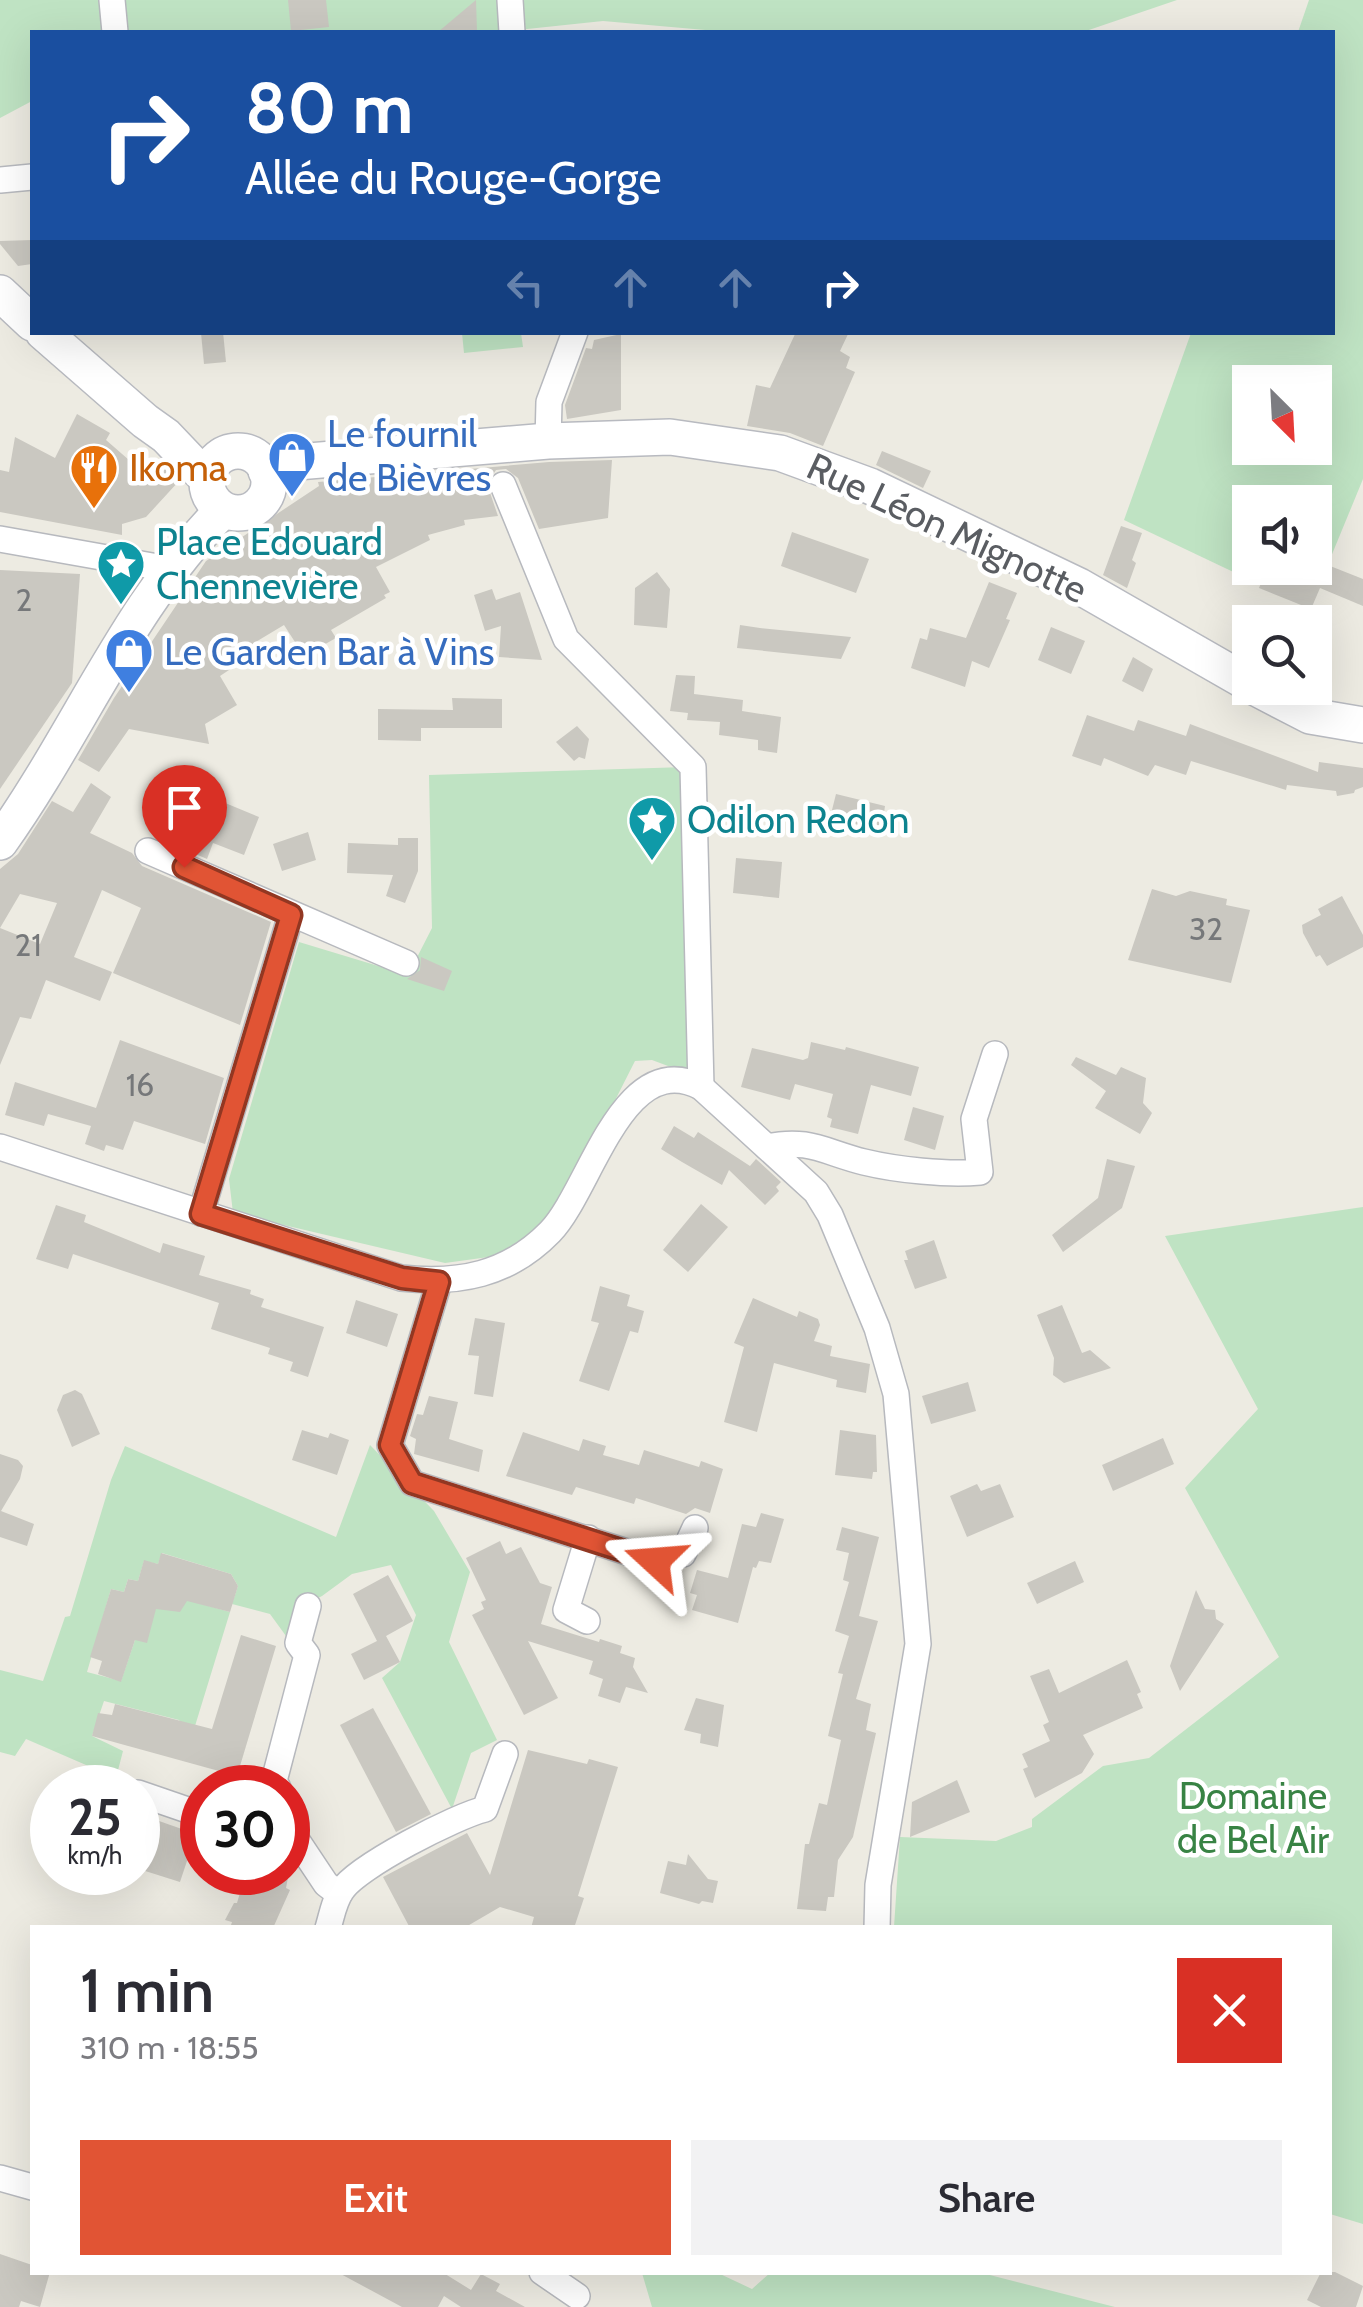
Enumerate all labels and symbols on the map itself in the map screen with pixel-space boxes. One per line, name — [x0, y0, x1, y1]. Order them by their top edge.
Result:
north arrow — [1232, 365, 1332, 465]
place label: Le fournil de Bièvres — [327, 410, 491, 501]
shop icon: Le fournil de Bièvres — [266, 430, 318, 498]
restaurant icon: Ikoma — [68, 442, 120, 510]
street label: Rue Léon Mignotte — [800, 442, 1095, 613]
place label: Ikoma — [129, 444, 227, 491]
place label: Place Edouard Chennevière — [156, 518, 383, 609]
place icon: Place Edouard Chennevière — [95, 538, 147, 606]
house number: 2 — [16, 580, 32, 619]
shop icon: Le Garden Bar à Vins — [103, 626, 155, 694]
place label: Le Garden Bar à Vins — [164, 628, 494, 675]
pin — [142, 765, 227, 868]
place icon: Odilon Redon — [626, 794, 678, 862]
place label: Odilon Redon — [687, 796, 910, 843]
house number: 32 — [1189, 909, 1223, 948]
house number: 21 — [14, 925, 42, 964]
house number: 16 — [126, 1065, 154, 1104]
position arrow — [603, 1509, 707, 1613]
speed limit sign: 30 — [180, 1765, 310, 1895]
park label: Domaine de Bel Air — [1177, 1772, 1329, 1863]

